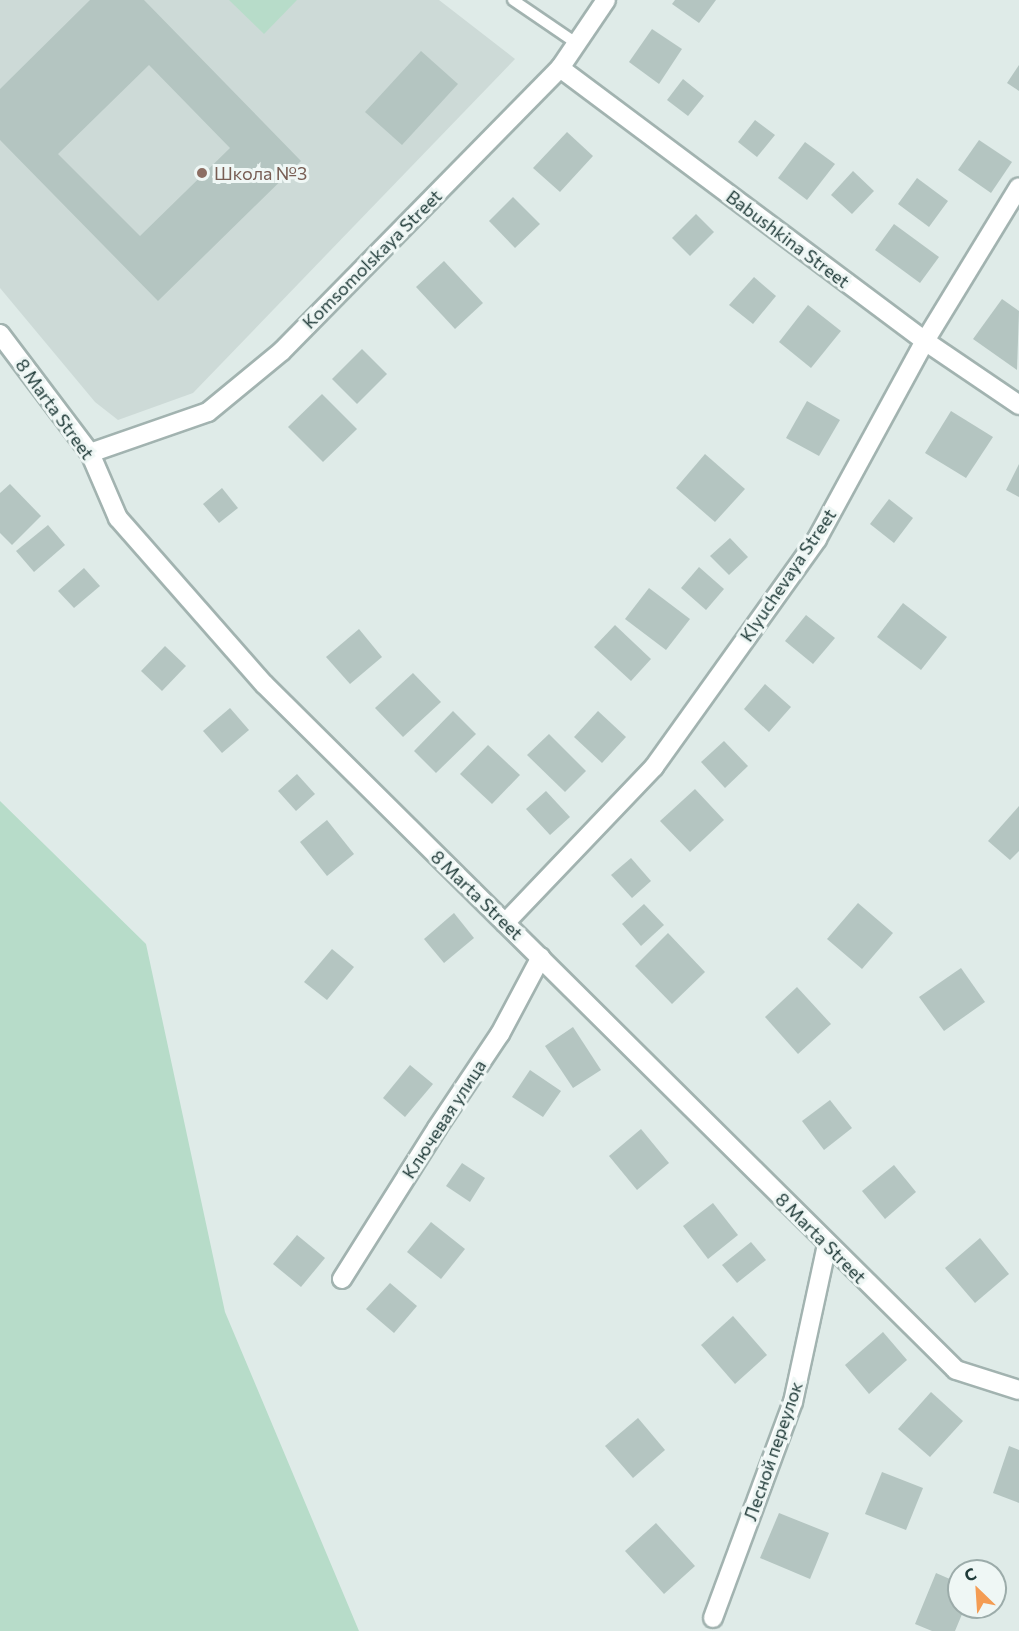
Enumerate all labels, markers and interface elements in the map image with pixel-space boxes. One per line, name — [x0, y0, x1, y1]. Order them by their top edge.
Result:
place label: Школа №3 — [214, 162, 307, 184]
marker: Школа №3 — [195, 166, 209, 180]
street label: Komsomolskaya Street — [298, 185, 446, 333]
street label: Babushkina Street — [722, 186, 854, 292]
street label: 8 Marta Street — [11, 354, 99, 464]
street label: Klyuchevaya Street — [736, 504, 840, 646]
street label: 8 Marta Street — [427, 846, 527, 944]
street label: Ключевая улица — [398, 1056, 490, 1182]
street label: 8 Marta Street — [771, 1188, 871, 1288]
street label: Лесной переулок — [739, 1379, 807, 1523]
north arrow — [947, 1559, 1007, 1619]
text: С — [961, 1563, 979, 1585]

